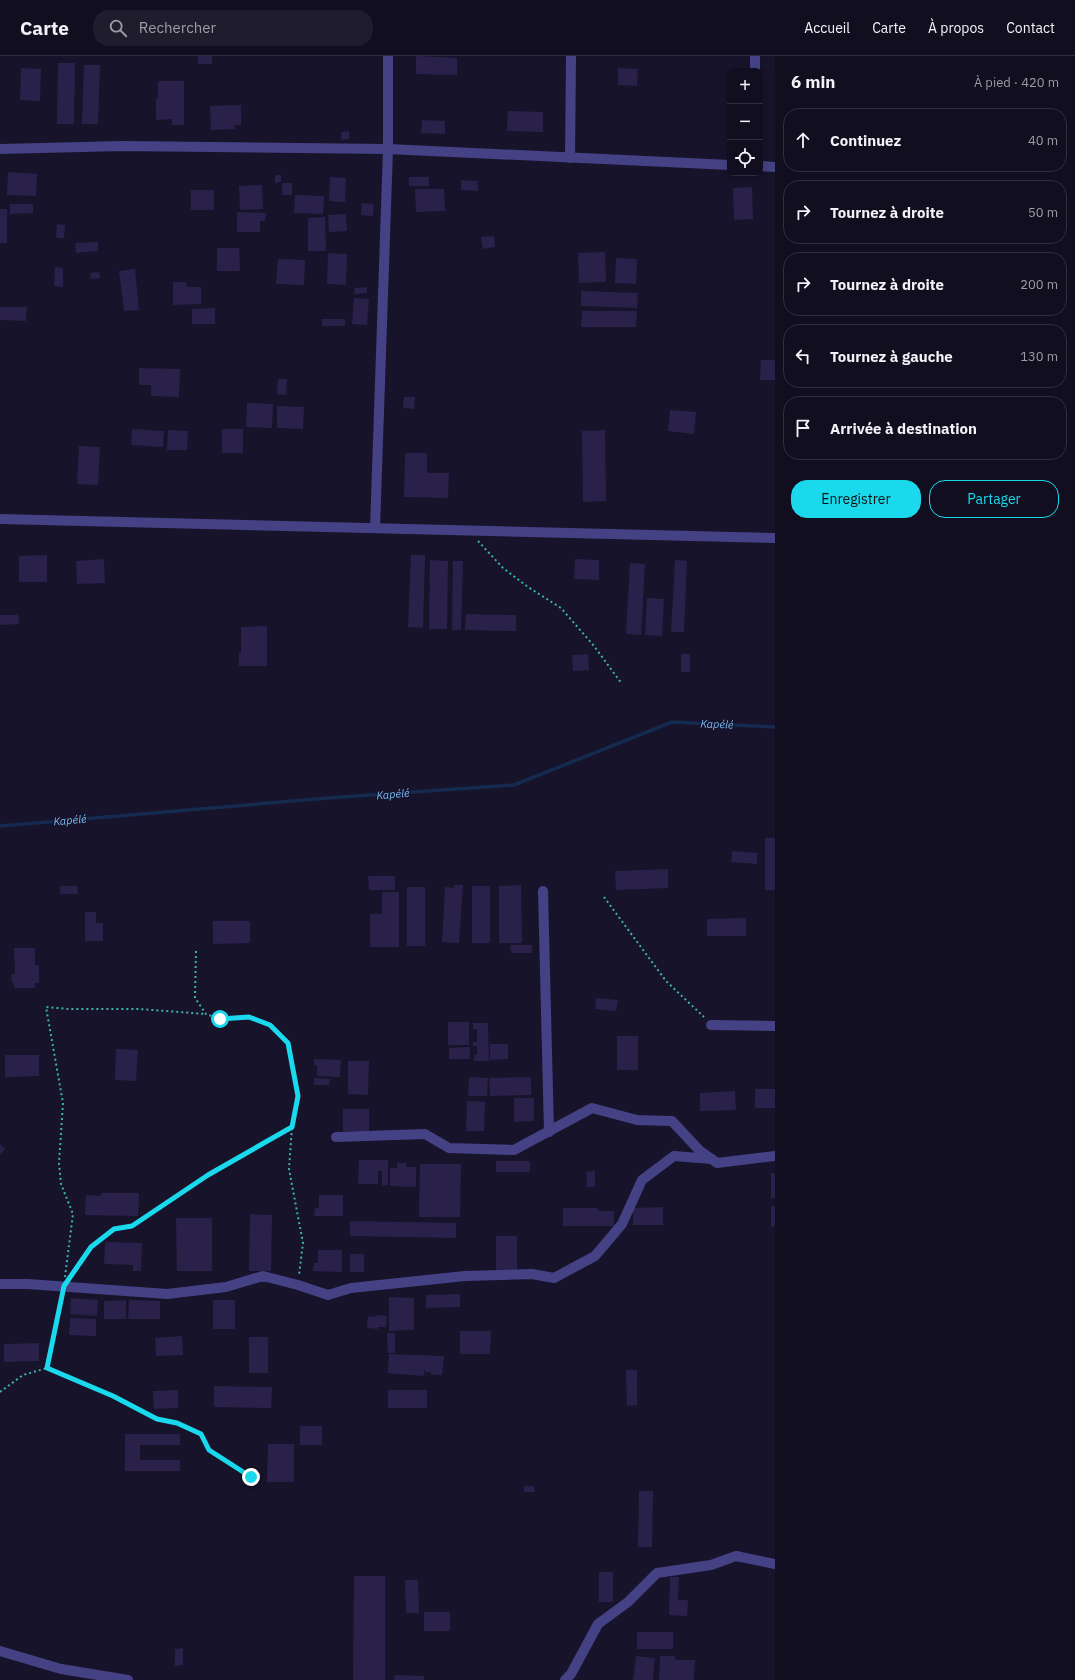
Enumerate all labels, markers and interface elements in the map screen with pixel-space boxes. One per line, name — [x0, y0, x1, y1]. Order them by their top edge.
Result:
search box — [93, 10, 373, 46]
text: Carte — [20, 16, 69, 40]
icon: search — [107, 17, 129, 39]
text: Rechercher — [139, 18, 216, 37]
text: Accueil — [804, 19, 850, 37]
text: Carte — [872, 19, 906, 37]
text: À propos — [928, 19, 984, 37]
text: Contact — [1006, 19, 1055, 37]
map controls — [727, 68, 763, 176]
button: + — [727, 68, 763, 104]
text: 6 min — [791, 71, 835, 93]
text: À pied · 420 m — [974, 74, 1059, 91]
button: − — [727, 104, 763, 140]
icon: ahead — [792, 129, 814, 151]
text: Continuez — [830, 131, 901, 150]
text: 40 m — [1028, 132, 1058, 149]
button: locate — [727, 140, 763, 176]
icon: right — [792, 201, 814, 223]
text: Tournez à droite — [830, 203, 944, 222]
text: 50 m — [1028, 204, 1058, 221]
icon: right — [792, 273, 814, 295]
text: Tournez à droite — [830, 275, 944, 294]
text: 200 m — [1020, 276, 1058, 293]
icon: left — [792, 345, 814, 367]
text: Tournez à gauche — [830, 347, 953, 366]
text: 130 m — [1020, 348, 1058, 365]
icon: arrive — [792, 417, 814, 439]
text: Arrivée à destination — [830, 419, 977, 438]
button: Enregistrer — [791, 480, 921, 518]
button: Partager — [929, 480, 1059, 518]
water label: Kapélé — [700, 716, 734, 732]
water label: Kapélé — [376, 786, 411, 802]
water label: Kapélé — [53, 812, 88, 828]
route start — [211, 1010, 229, 1028]
route end — [242, 1468, 260, 1486]

